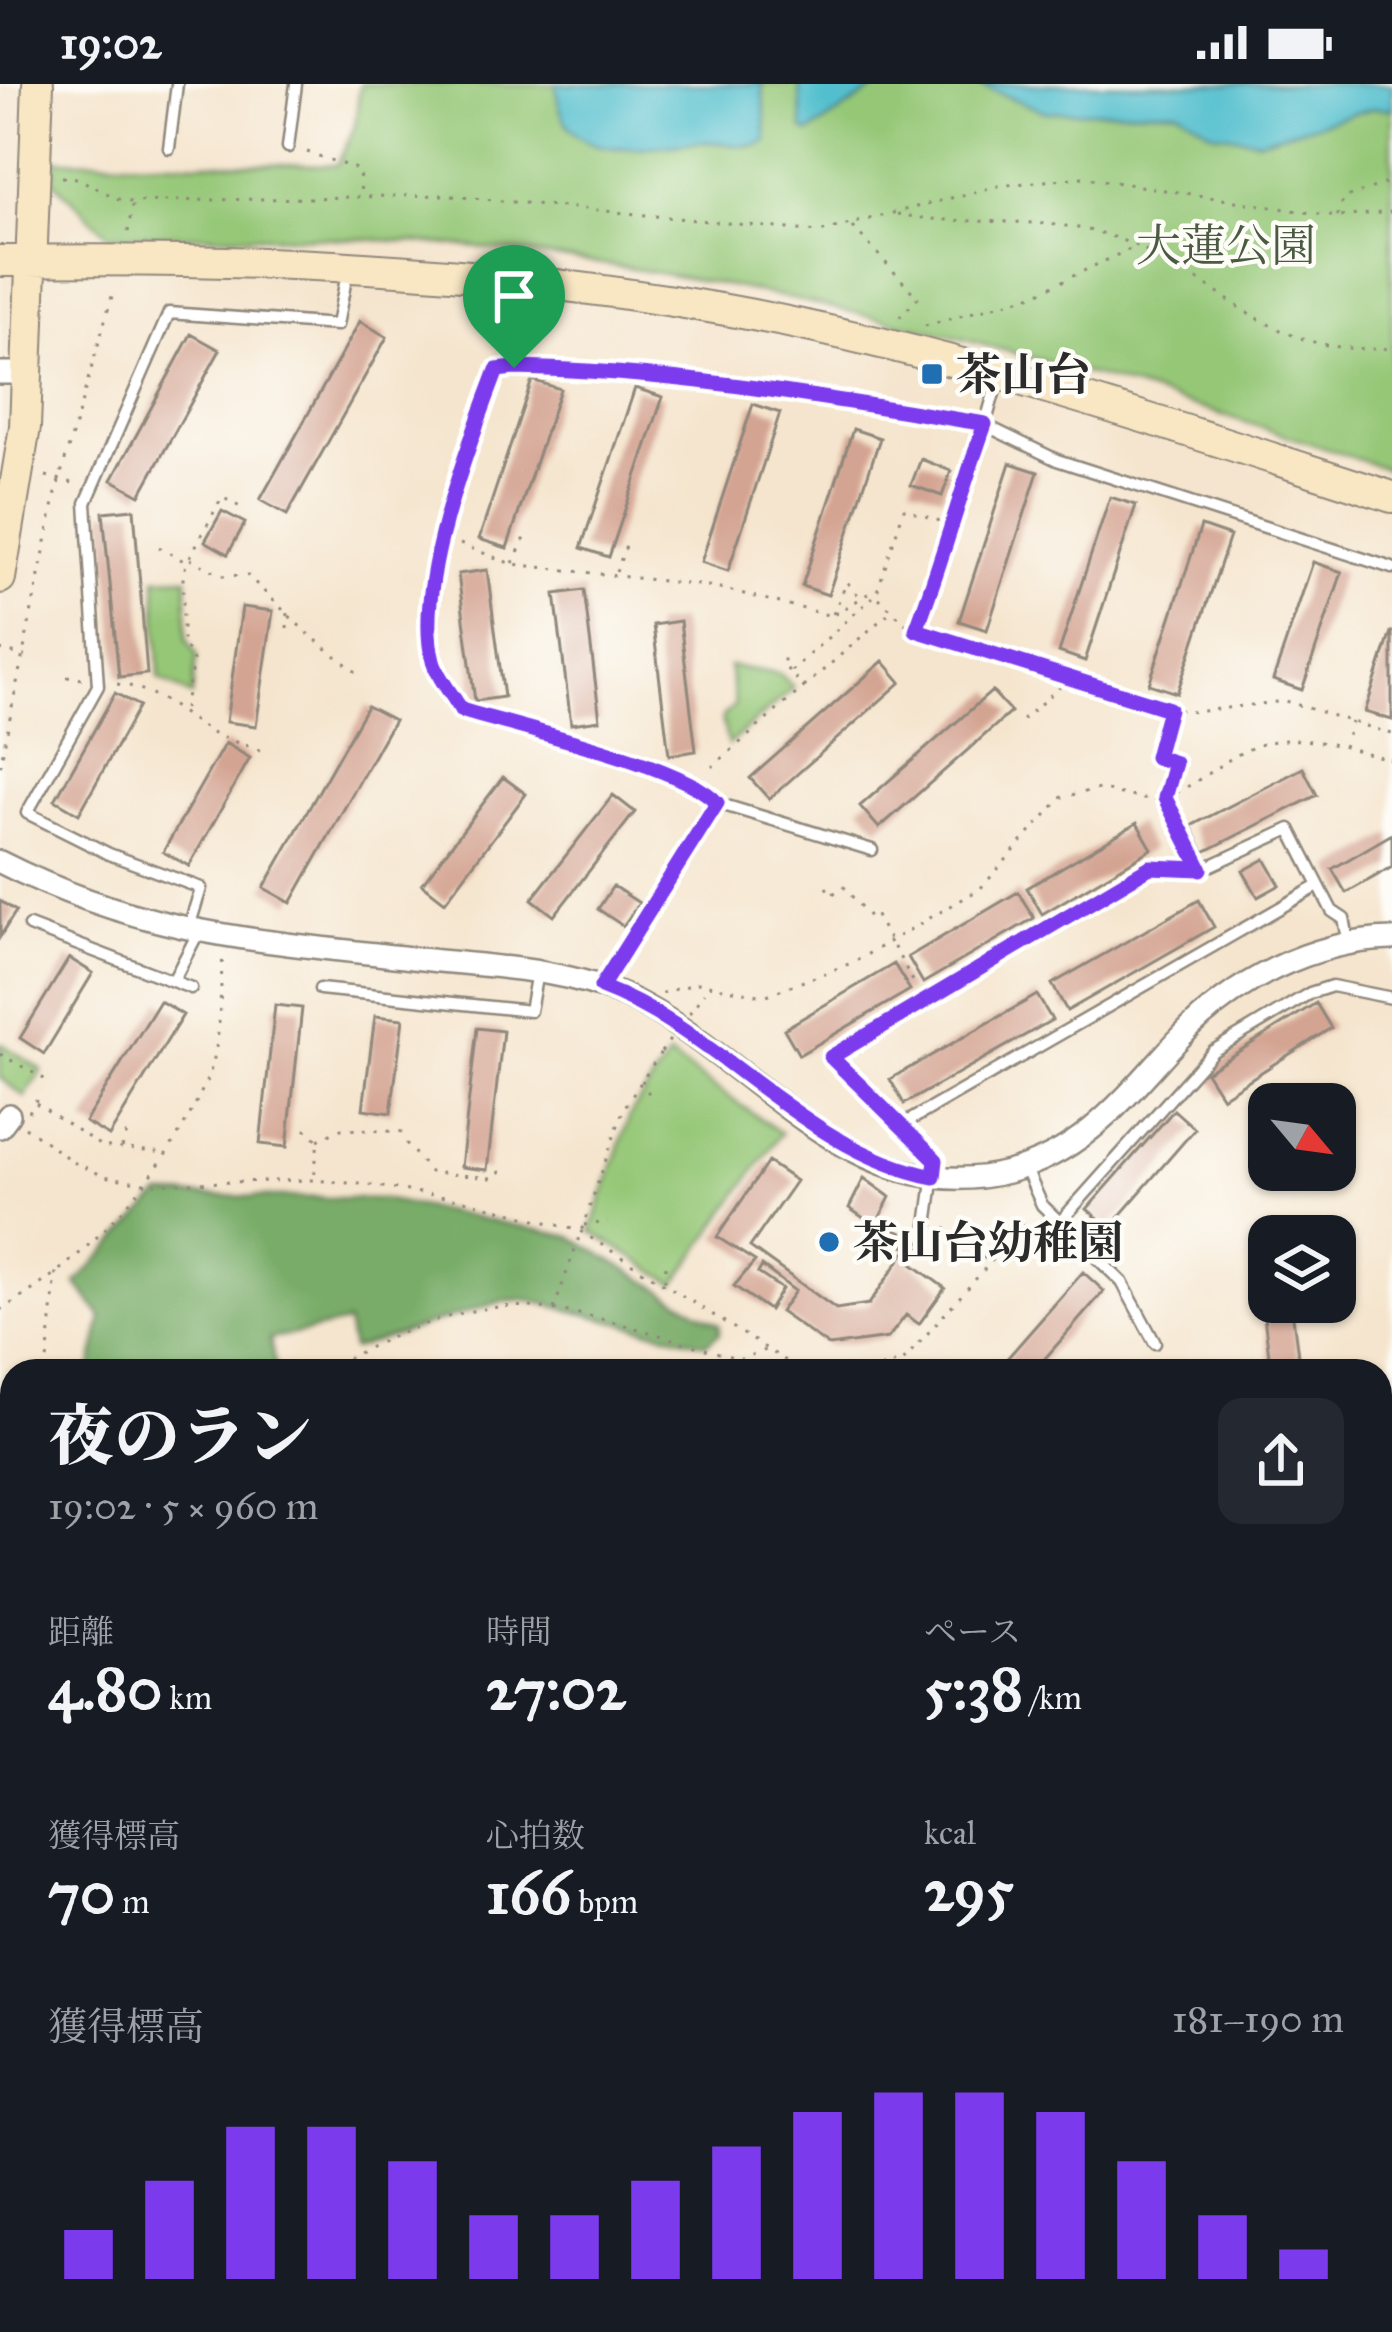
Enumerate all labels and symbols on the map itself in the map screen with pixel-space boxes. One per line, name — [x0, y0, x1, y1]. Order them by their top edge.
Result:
park label: 大蓮公園 — [1136, 218, 1316, 273]
pin — [463, 245, 565, 368]
place label: 茶山台 — [956, 347, 1091, 402]
marker: 茶山台 — [919, 361, 945, 387]
north arrow — [1248, 1083, 1356, 1191]
place label: 茶山台幼稚園 — [853, 1215, 1123, 1270]
marker: 茶山台幼稚園 — [816, 1229, 842, 1255]

